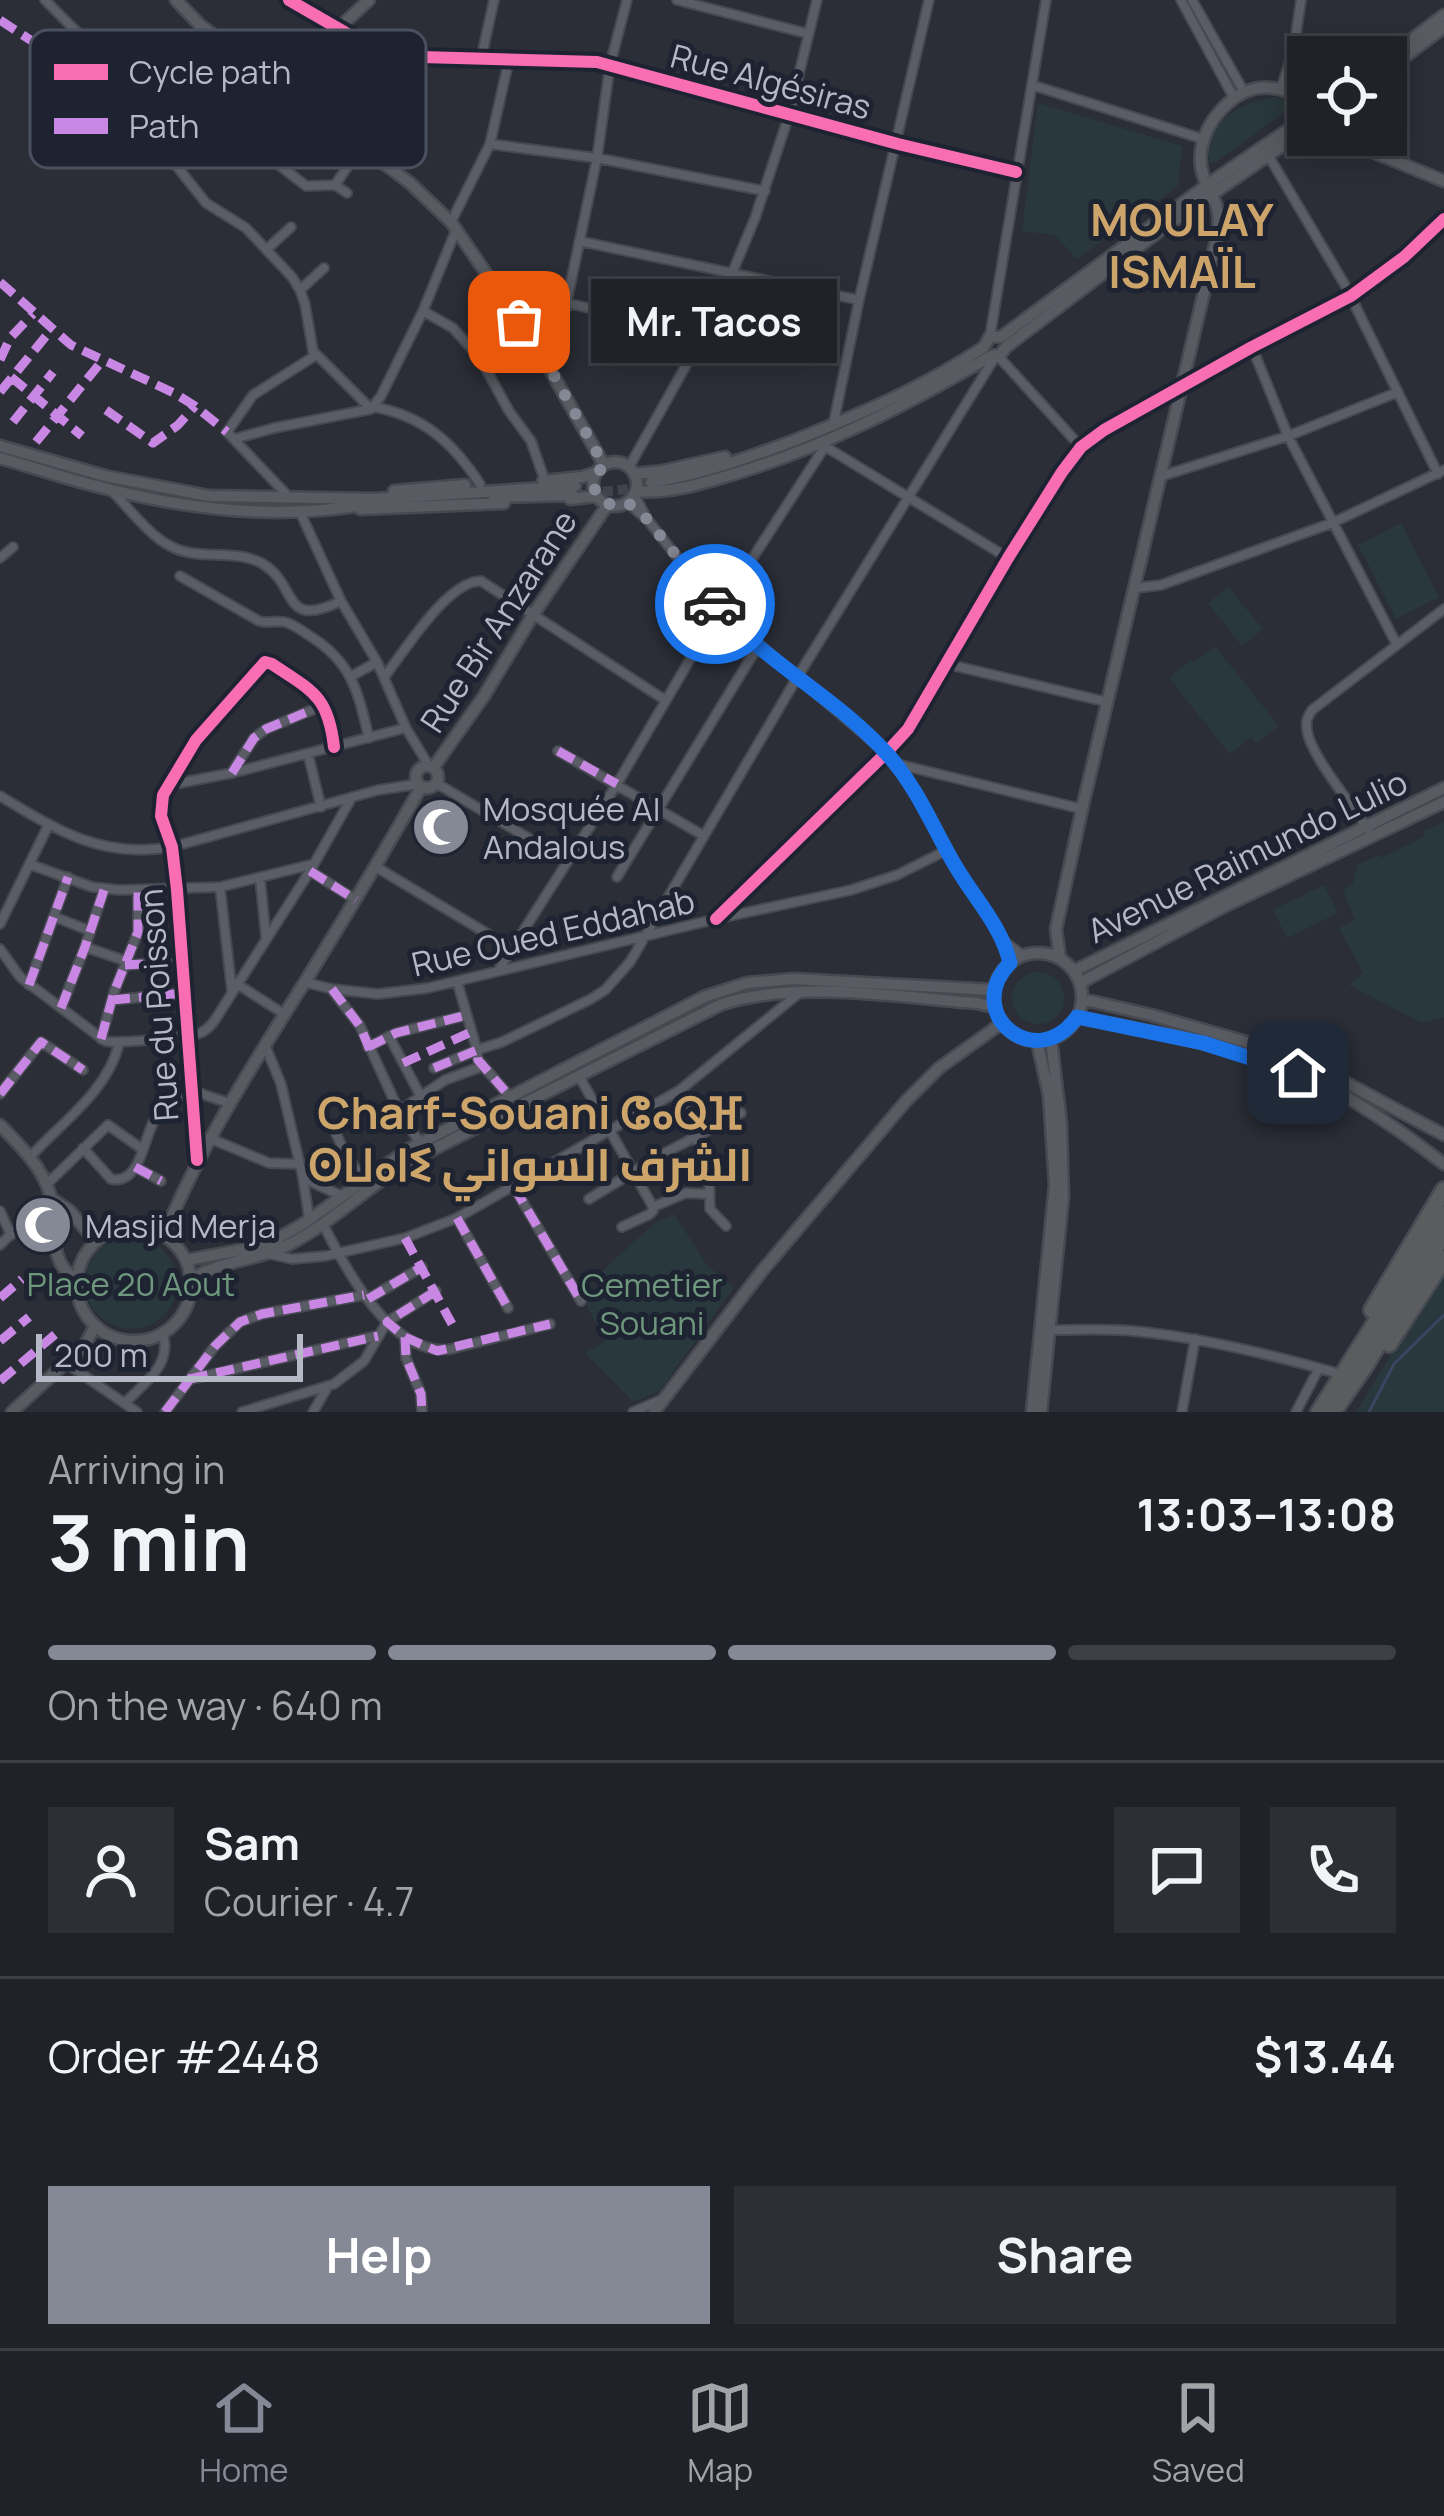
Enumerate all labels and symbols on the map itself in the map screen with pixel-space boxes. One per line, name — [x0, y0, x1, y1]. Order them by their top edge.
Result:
legend — [30, 30, 426, 168]
street label: Rue Algésiras — [666, 33, 876, 129]
text: Cycle path — [129, 49, 291, 94]
text: Path — [129, 103, 199, 148]
district label: MOULAY ISMAÏL — [1090, 188, 1274, 302]
pin — [468, 271, 570, 373]
callout: Mr. Tacos — [591, 280, 837, 364]
street label: Rue Bir Anzarane — [409, 501, 587, 741]
courier — [655, 544, 775, 664]
street label: Avenue Raimundo Lulio — [1080, 759, 1414, 953]
place label: Mosquée Al Andalous — [483, 786, 660, 869]
mosque icon: Mosquée Al Andalous — [410, 796, 472, 858]
street label: Rue Oued Eddahab — [407, 878, 699, 986]
street label: Rue du Poisson — [127, 887, 189, 1123]
pin — [1247, 1022, 1349, 1124]
district label: Charf-Souani ⵛⴰⵕⴼ ⵙⵡⴰⵏⵉ الشرف السواني — [308, 1081, 752, 1202]
mosque icon: Masjid Merja — [12, 1194, 74, 1256]
place label: Masjid Merja — [85, 1203, 276, 1248]
park label: Place 20 Aout — [27, 1261, 235, 1306]
park label: Cemetier Souani — [581, 1262, 723, 1345]
scale bar — [36, 1328, 303, 1381]

